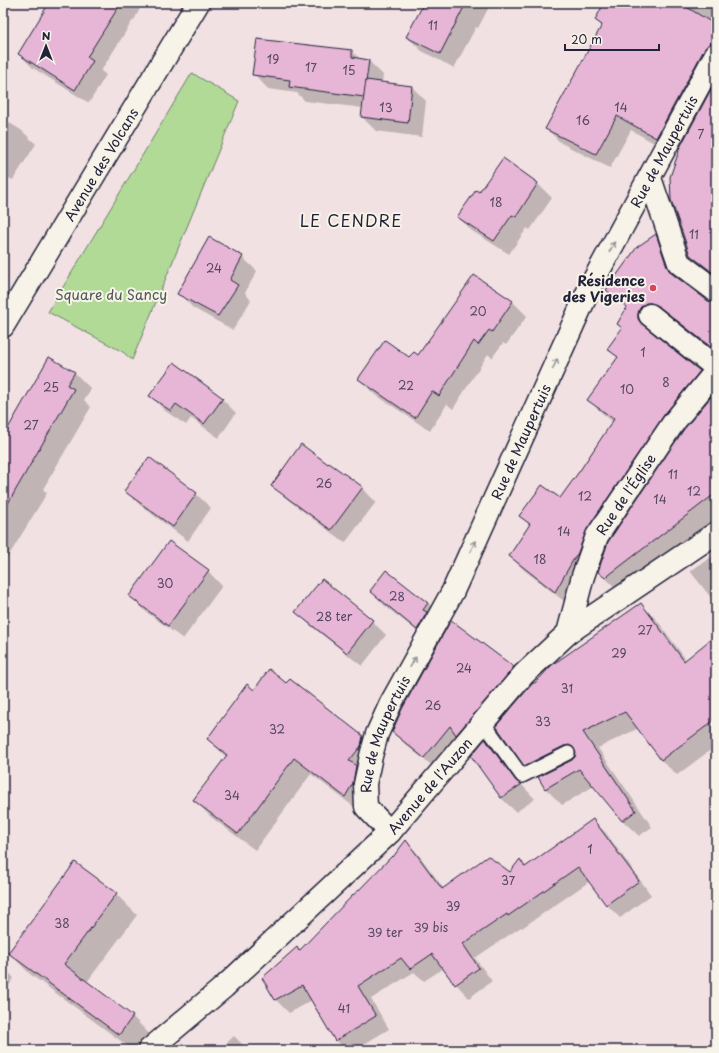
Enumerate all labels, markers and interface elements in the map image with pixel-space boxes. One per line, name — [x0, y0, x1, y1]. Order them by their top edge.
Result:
house number: 11 — [428, 16, 438, 34]
north arrow — [26, 26, 66, 66]
scale bar — [565, 26, 659, 52]
text: N — [42, 27, 51, 44]
text: 20 m — [571, 30, 602, 48]
house number: 19 — [267, 50, 279, 68]
house number: 17 — [305, 58, 317, 76]
house number: 15 — [342, 61, 356, 79]
street label: Rue de Maupertuis — [625, 91, 702, 211]
house number: 13 — [379, 98, 393, 116]
house number: 14 — [614, 98, 628, 116]
street label: Avenue des Volcans — [58, 104, 143, 225]
house number: 16 — [576, 111, 590, 129]
house number: 7 — [698, 125, 705, 143]
house number: 18 — [490, 193, 502, 211]
district label: LE CENDRE — [300, 208, 402, 232]
house number: 11 — [689, 225, 699, 243]
one-way arrow — [609, 241, 616, 253]
house number: 24 — [206, 259, 222, 277]
place label: Résidence des Vigeries — [563, 270, 645, 307]
marker: Résidence des Vigeries — [648, 283, 658, 293]
park label: Square du Sancy — [55, 284, 167, 305]
house number: 20 — [469, 302, 487, 320]
house number: 1 — [640, 343, 646, 361]
one-way arrow — [552, 359, 560, 371]
house number: 8 — [662, 373, 670, 391]
house number: 22 — [398, 376, 414, 394]
house number: 25 — [43, 378, 59, 396]
street label: Rue de Maupertuis — [485, 380, 556, 503]
house number: 10 — [620, 380, 634, 398]
house number: 27 — [24, 416, 39, 434]
street label: Rue de l'Église — [590, 449, 660, 539]
house number: 11 — [668, 465, 678, 483]
house number: 26 — [316, 474, 332, 492]
house number: 12 — [687, 482, 701, 500]
house number: 12 — [578, 487, 592, 505]
house number: 14 — [653, 490, 667, 508]
house number: 14 — [557, 522, 571, 540]
one-way arrow — [470, 541, 477, 553]
house number: 18 — [534, 550, 546, 568]
house number: 30 — [157, 574, 174, 592]
house number: 28 — [389, 587, 405, 605]
house number: 28 ter — [316, 607, 353, 625]
house number: 27 — [638, 621, 653, 639]
house number: 29 — [611, 644, 627, 662]
one-way arrow — [410, 656, 418, 668]
house number: 24 — [456, 659, 472, 677]
street label: Rue de Maupertuis — [354, 671, 415, 793]
house number: 31 — [561, 679, 573, 697]
house number: 26 — [425, 696, 441, 714]
house number: 33 — [535, 712, 551, 730]
house number: 32 — [269, 720, 285, 738]
street label: Avenue de l'Auzon — [382, 733, 477, 838]
house number: 34 — [224, 786, 240, 804]
house number: 1 — [587, 840, 593, 858]
house number: 37 — [501, 871, 516, 889]
house number: 39 — [446, 897, 460, 915]
house number: 38 — [54, 914, 70, 932]
house number: 39 bis — [414, 918, 449, 936]
house number: 39 ter — [367, 923, 403, 941]
house number: 41 — [338, 999, 350, 1017]

